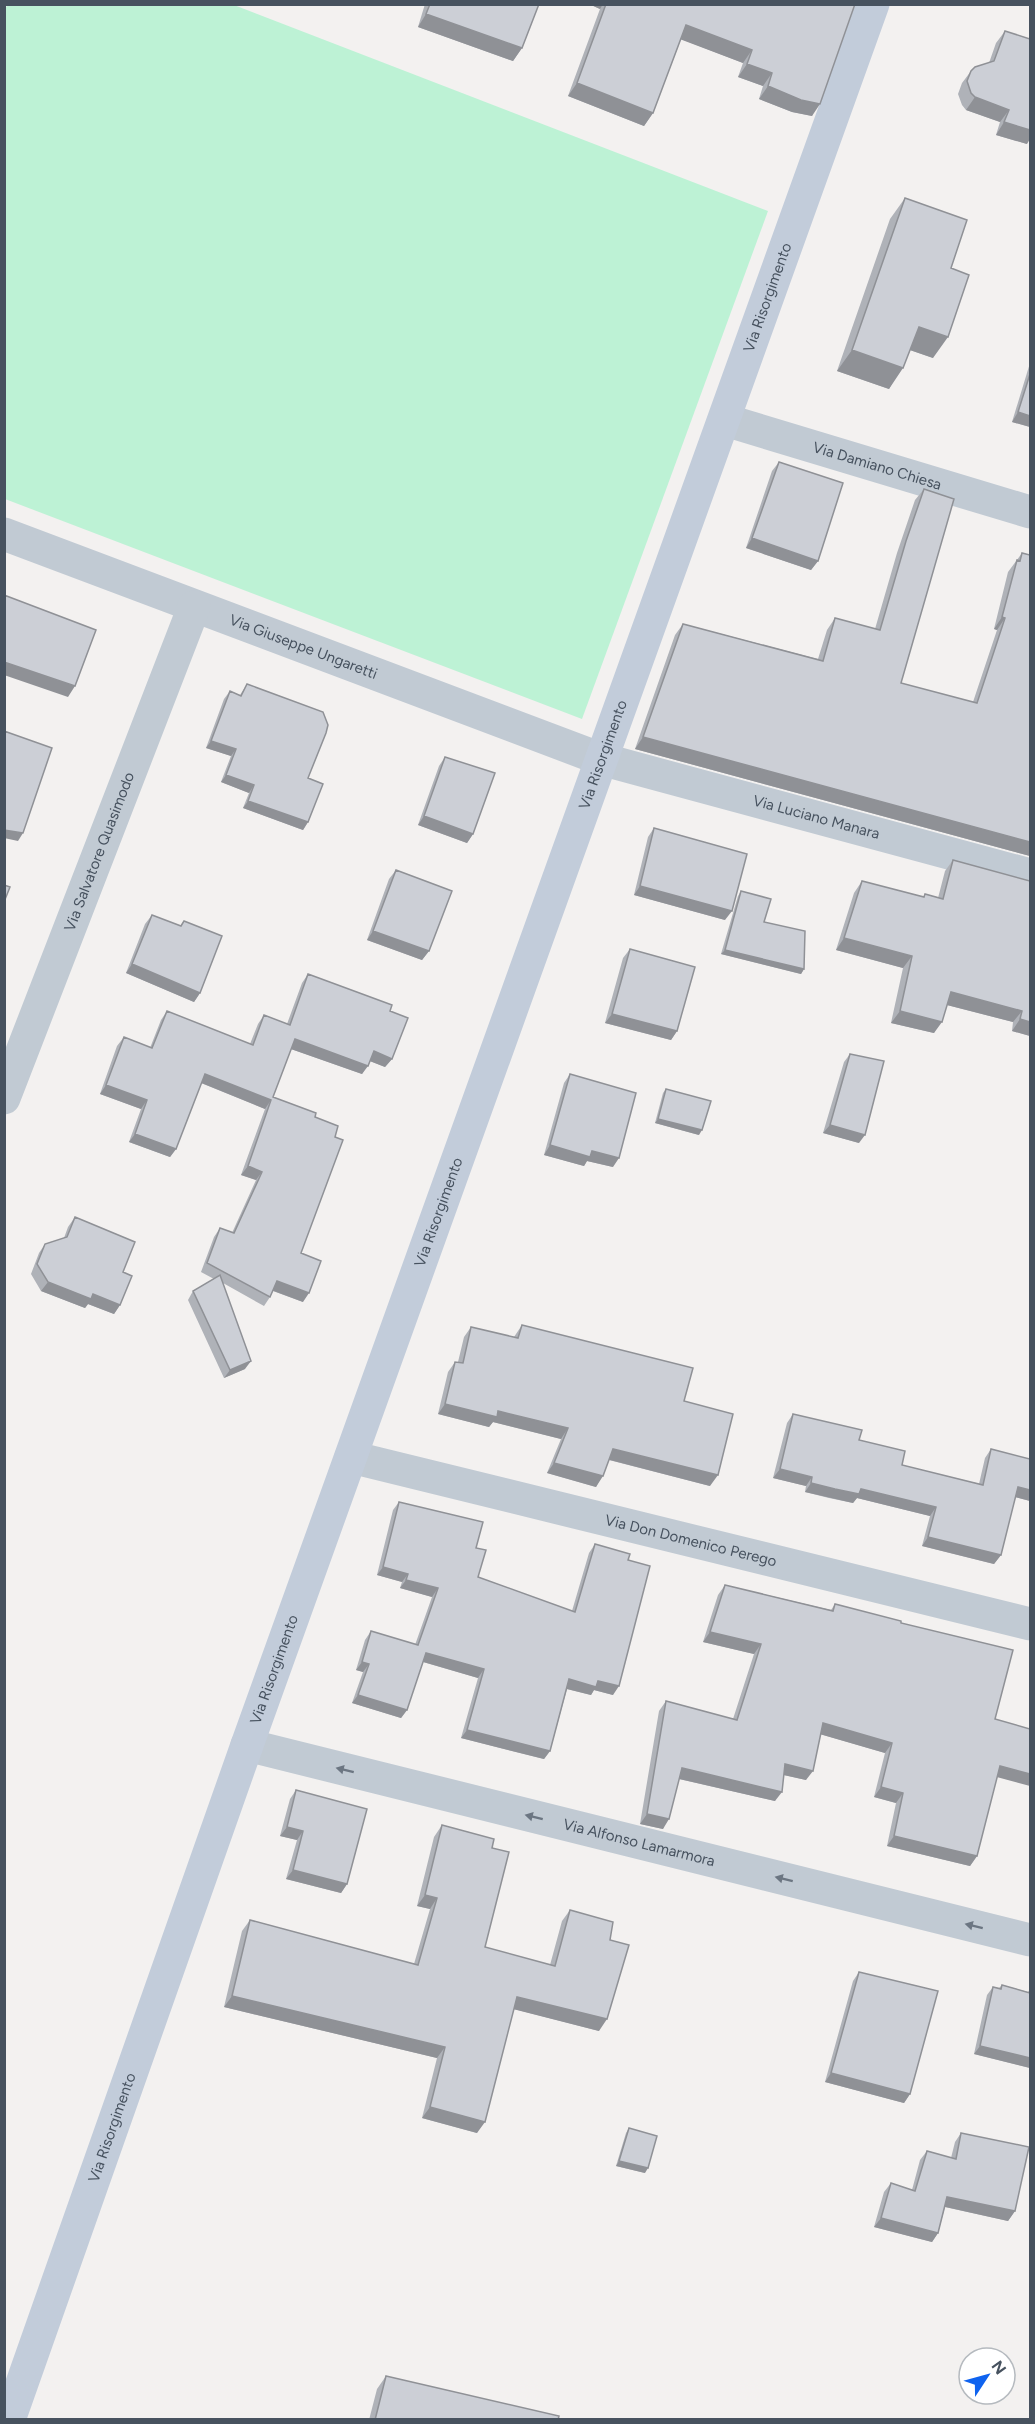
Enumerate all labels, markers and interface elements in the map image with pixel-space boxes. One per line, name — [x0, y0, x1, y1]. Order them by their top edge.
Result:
street label: Via Risorgimento — [740, 240, 795, 355]
street label: Via Damiano Chiesa — [811, 438, 944, 494]
street label: Via Giuseppe Ungaretti — [227, 611, 380, 683]
street label: Via Risorgimento — [575, 697, 631, 812]
street label: Via Salvatore Quasimodo — [60, 769, 138, 934]
street label: Via Luciano Manara — [751, 791, 882, 843]
street label: Via Risorgimento — [411, 1155, 467, 1269]
street label: Via Don Domenico Perego — [603, 1511, 779, 1570]
street label: Via Risorgimento — [246, 1612, 302, 1727]
one-way arrow — [336, 1764, 354, 1774]
one-way arrow — [525, 1811, 543, 1821]
street label: Via Alfonso Lamarmora — [561, 1815, 717, 1870]
one-way arrow — [775, 1873, 794, 1883]
one-way arrow — [965, 1920, 983, 1930]
street label: Via Risorgimento — [84, 2070, 140, 2185]
north arrow — [957, 2346, 1017, 2406]
text: N — [987, 2357, 1010, 2378]

